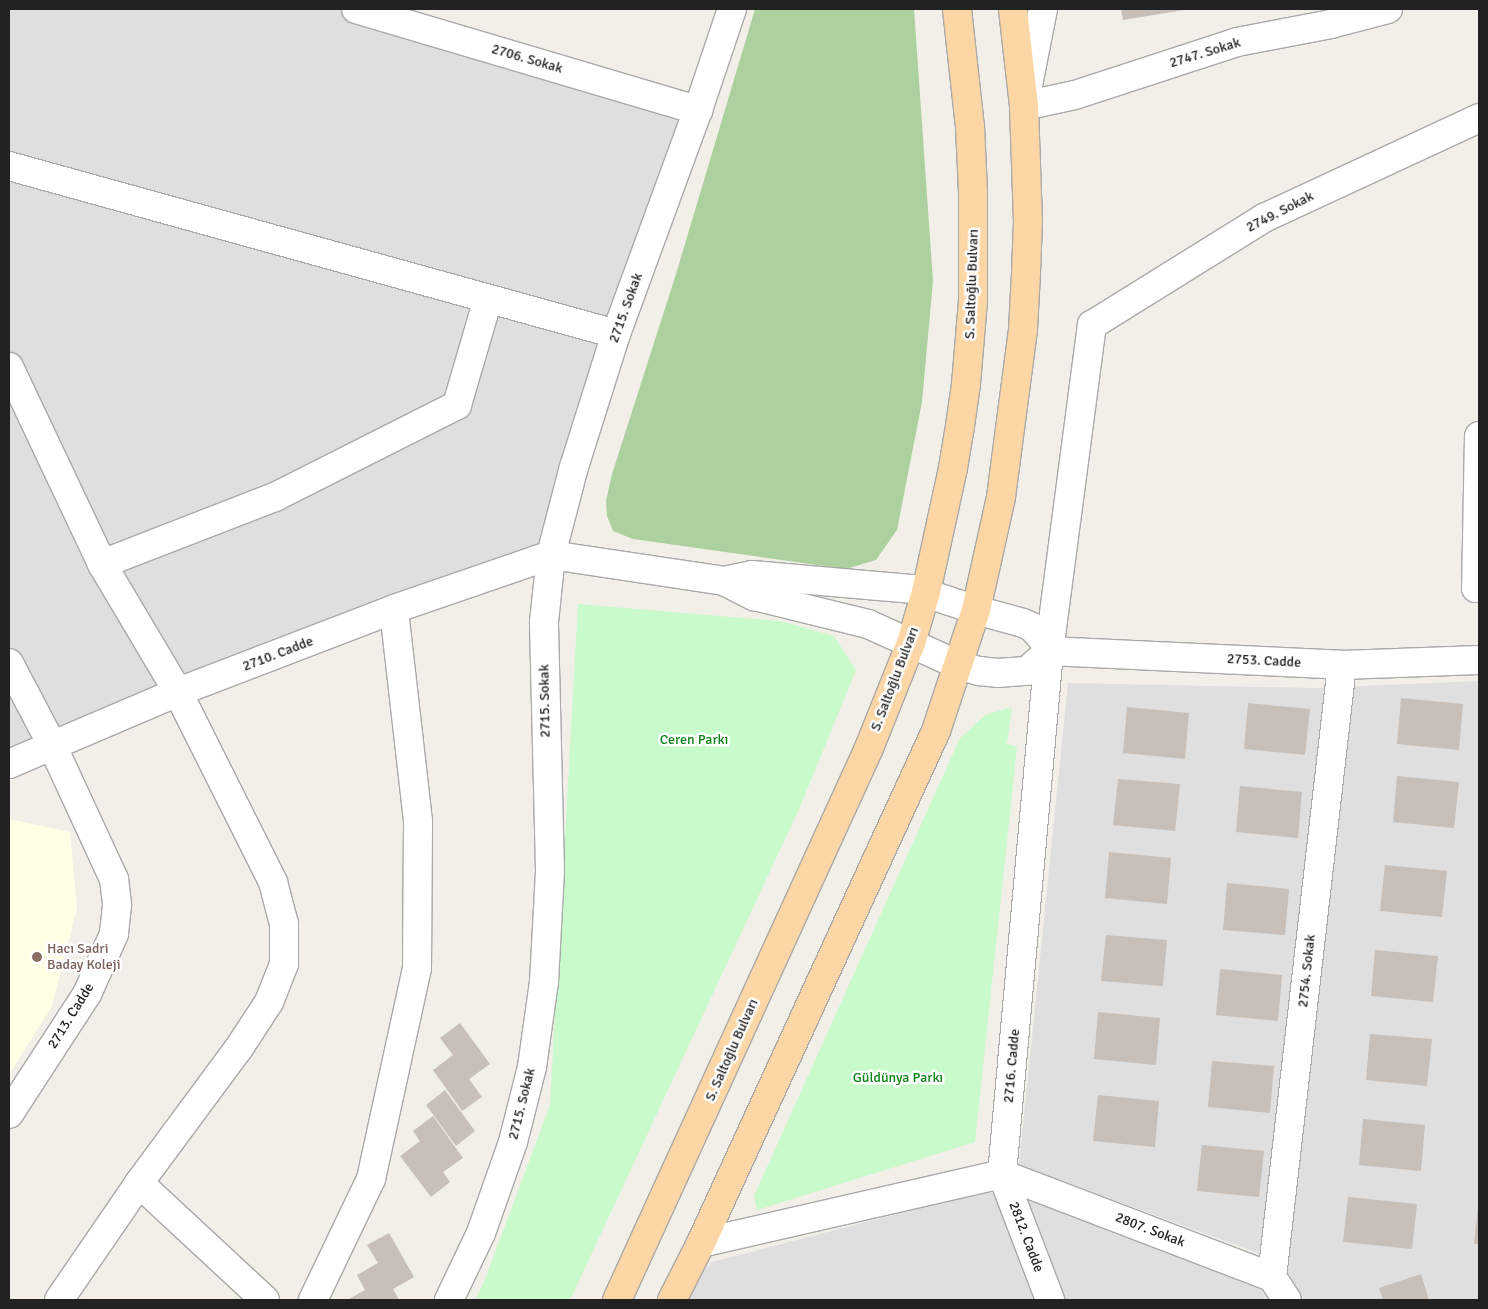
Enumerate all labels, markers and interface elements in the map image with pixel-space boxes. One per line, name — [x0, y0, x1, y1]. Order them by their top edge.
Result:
street label: 2747. Sokak — [1168, 34, 1242, 72]
street label: 2706. Sokak — [490, 41, 564, 77]
street label: 2749. Sokak — [1244, 188, 1316, 236]
street label: S. Saltoğlu Bulvarı — [962, 229, 982, 339]
street label: 2715. Sokak — [606, 271, 646, 345]
street label: S. Saltoğlu Bulvarı — [867, 625, 923, 733]
street label: 2710. Cadde — [240, 633, 316, 675]
street label: 2753. Cadde — [1226, 651, 1302, 671]
street label: 2715. Sokak — [536, 664, 554, 738]
park label: Ceren Parkı — [660, 732, 728, 748]
street label: 2754. Sokak — [1295, 934, 1319, 1008]
place label: Hacı Sadri Baday Koleji — [47, 941, 121, 974]
marker: Hacı Sadri Baday Koleji — [31, 951, 43, 963]
street label: 2713. Cadde — [44, 980, 98, 1052]
street label: S. Saltoğlu Bulvarı — [702, 996, 762, 1104]
street label: 2716. Cadde — [1000, 1028, 1024, 1104]
street label: 2715. Sokak — [505, 1066, 539, 1142]
park label: Güldünya Parkı — [853, 1070, 943, 1086]
street label: 2812. Cadde — [1005, 1199, 1047, 1275]
street label: 2807. Sokak — [1113, 1209, 1187, 1251]

